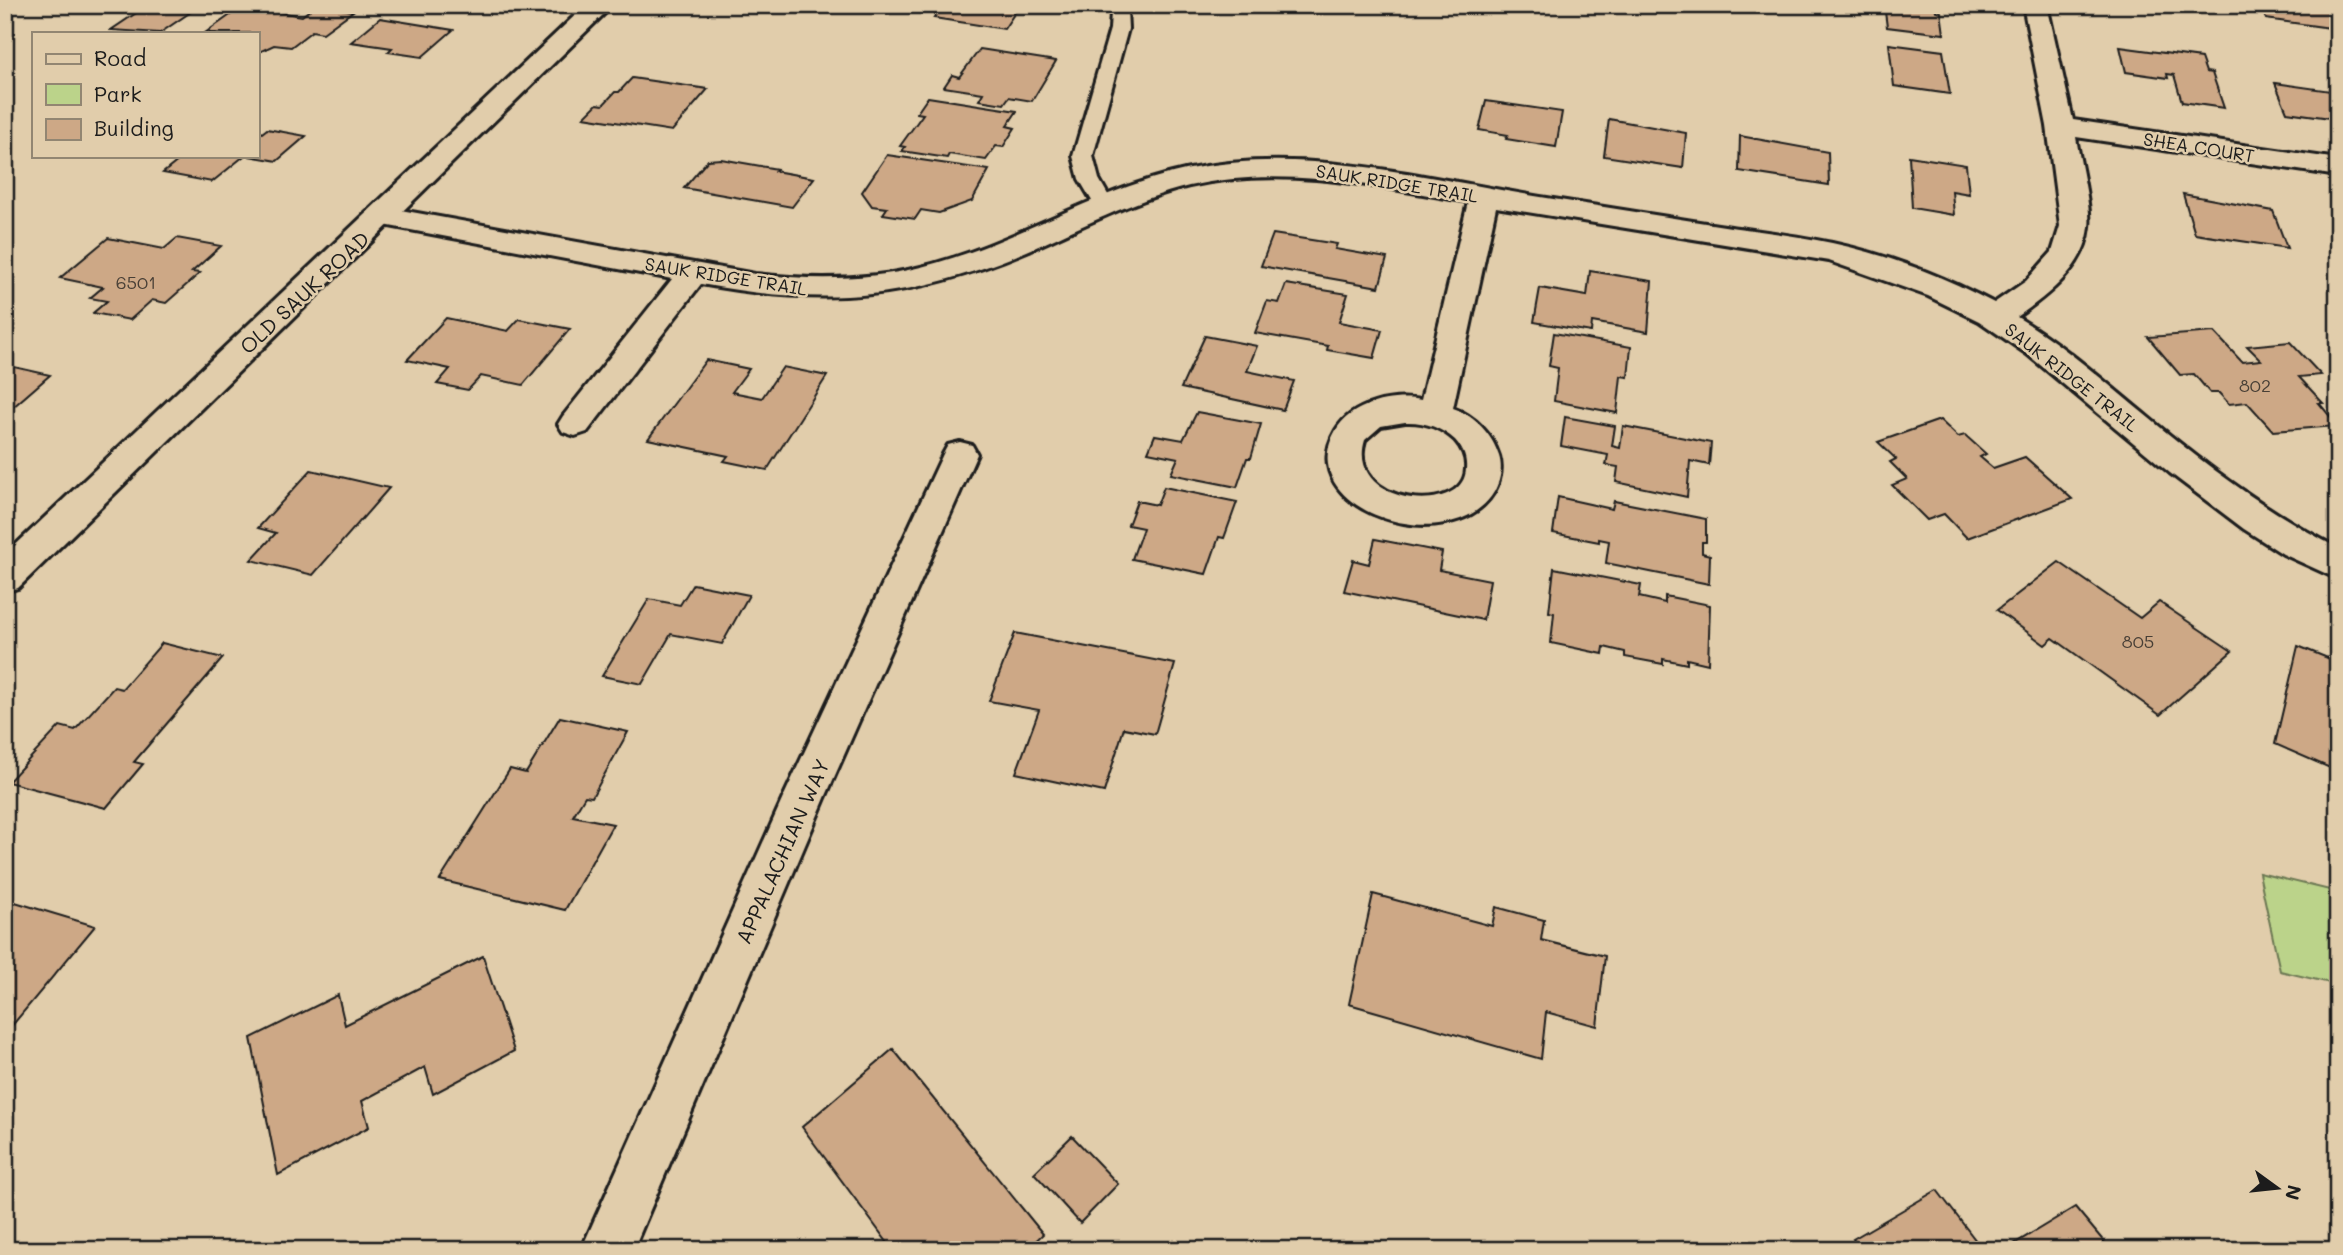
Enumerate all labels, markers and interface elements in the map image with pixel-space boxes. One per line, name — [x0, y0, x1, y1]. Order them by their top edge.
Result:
legend — [32, 32, 259, 158]
text: Road — [94, 44, 146, 71]
text: Park — [94, 80, 142, 107]
text: Building — [94, 114, 174, 141]
street label: SHEA COURT — [2142, 126, 2256, 168]
street label: SAUK RIDGE TRAIL — [1314, 158, 1480, 208]
street label: OLD SAUK ROAD — [233, 225, 375, 359]
street label: SAUK RIDGE TRAIL — [643, 251, 809, 301]
house number: 6501 — [116, 270, 156, 294]
street label: SAUK RIDGE TRAIL — [2000, 317, 2144, 437]
house number: 802 — [2239, 373, 2271, 397]
house number: 805 — [2122, 629, 2154, 653]
street label: APPALACHIAN WAY — [729, 754, 835, 948]
north arrow — [2242, 1154, 2312, 1224]
text: N — [2280, 1182, 2308, 1203]

